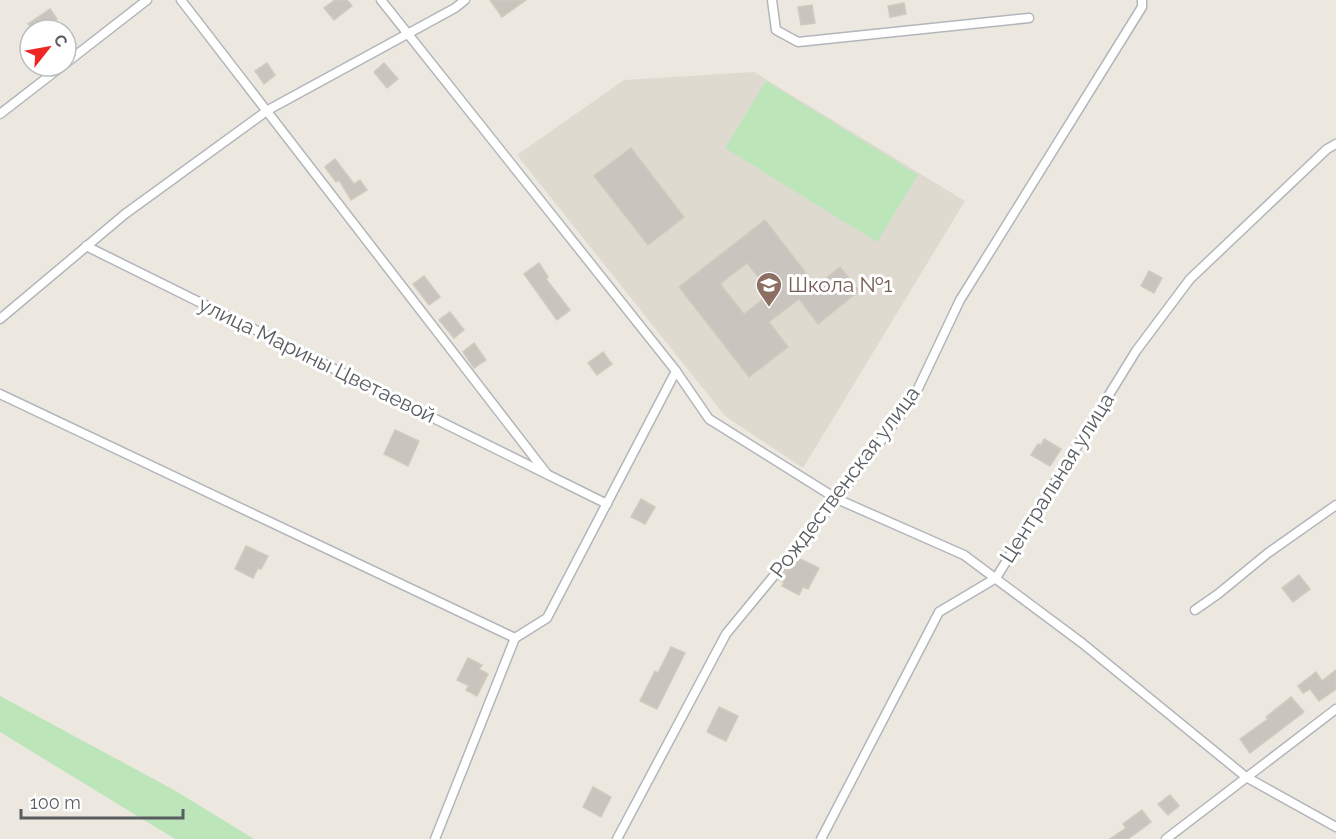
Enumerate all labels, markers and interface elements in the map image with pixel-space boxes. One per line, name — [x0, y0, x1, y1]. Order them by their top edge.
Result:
north arrow — [18, 18, 78, 78]
text: С — [49, 31, 71, 50]
school or university icon: Школа №1 — [754, 270, 784, 308]
place label: Школа №1 — [788, 272, 892, 297]
street label: улица Марины Цветаевой — [195, 291, 440, 428]
street label: Рождественская улица — [765, 381, 925, 582]
street label: Центральная улица — [994, 388, 1119, 567]
scale bar — [21, 782, 183, 820]
text: 100 m — [30, 792, 81, 813]

